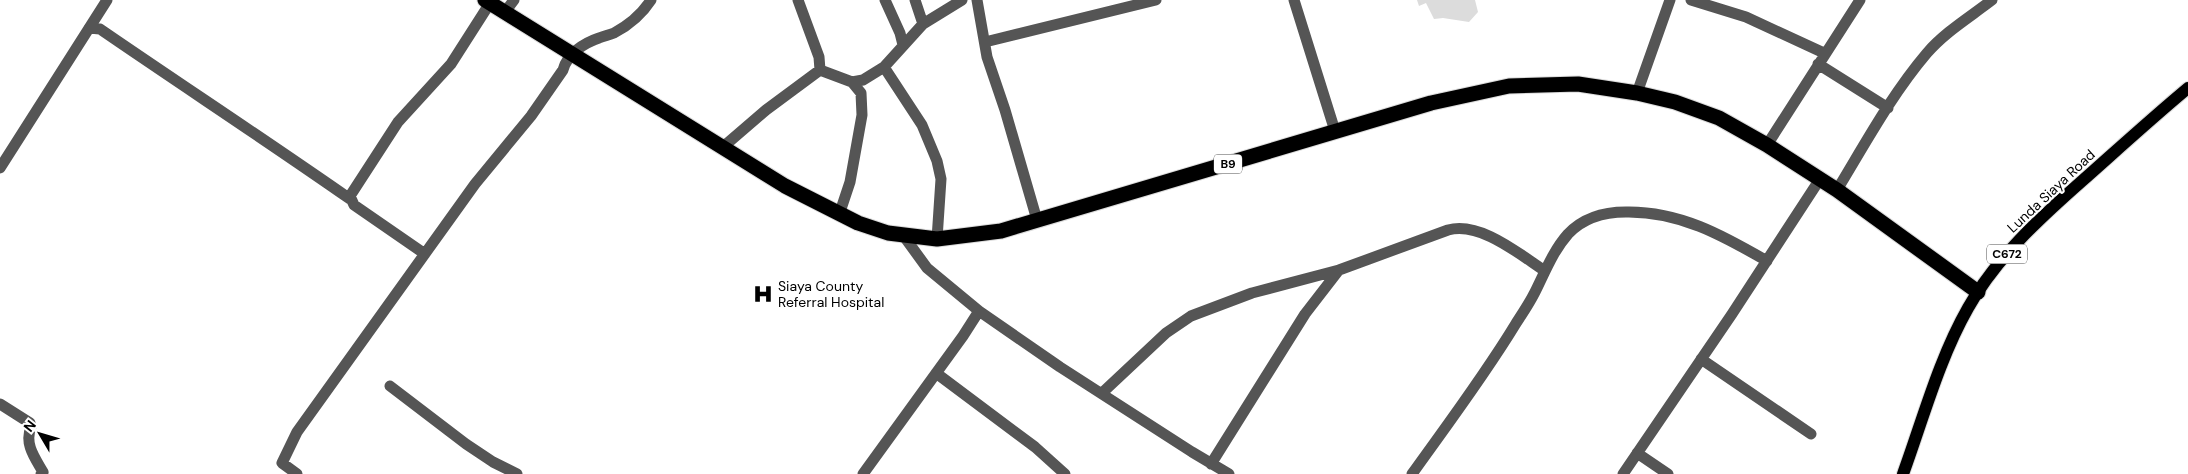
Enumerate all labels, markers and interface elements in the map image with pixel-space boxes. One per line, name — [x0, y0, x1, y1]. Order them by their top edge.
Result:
street label: Lunda Siaya Road — [2003, 146, 2099, 236]
road number: B9 — [1214, 154, 1242, 173]
road number: C672 — [1987, 244, 2027, 264]
place label: Siaya County Referral Hospital — [778, 277, 884, 311]
hospital icon: Siaya County Referral Hospital — [752, 283, 774, 305]
north arrow — [15, 409, 65, 459]
text: N — [20, 416, 40, 436]

